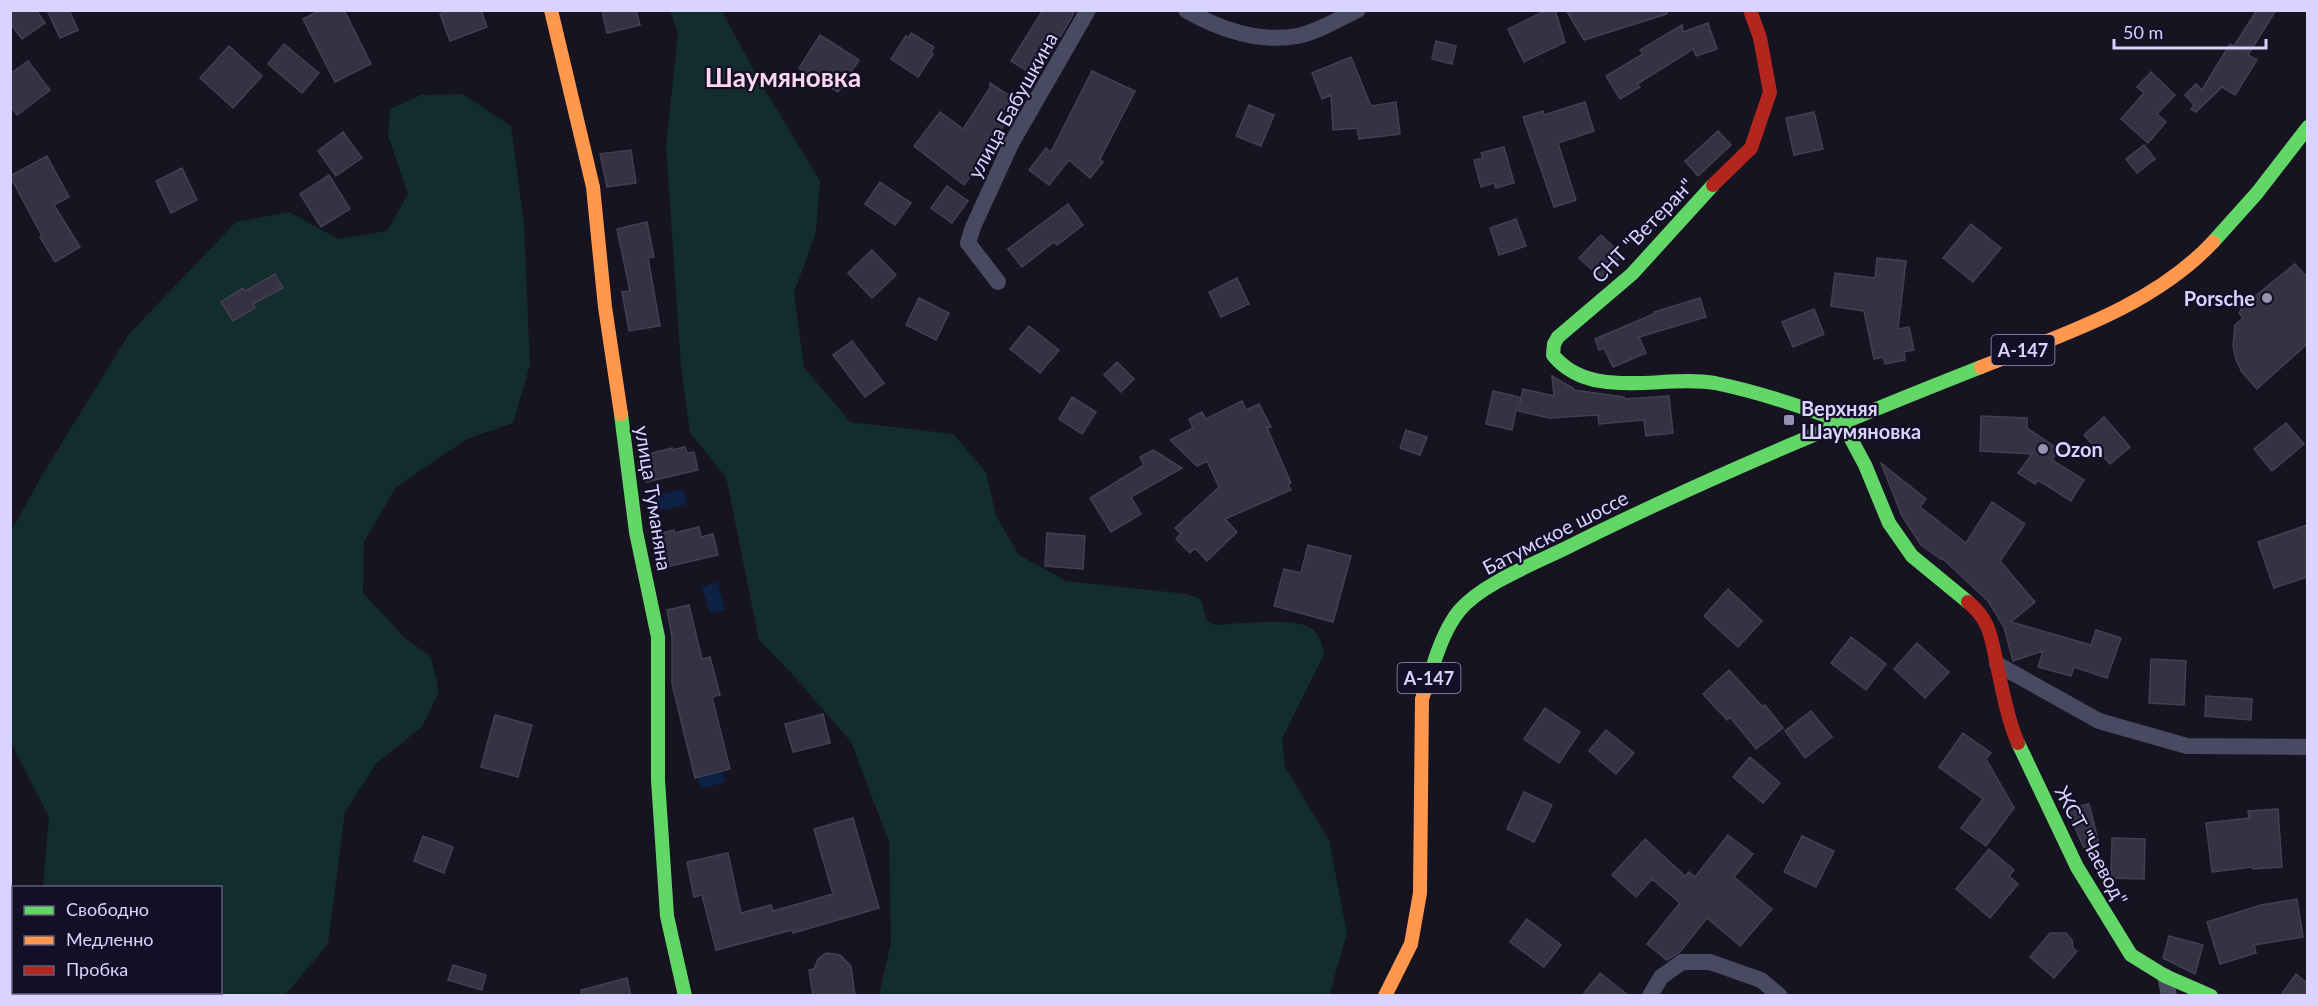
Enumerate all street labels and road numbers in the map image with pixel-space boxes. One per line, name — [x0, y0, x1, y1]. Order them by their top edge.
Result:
street label: улица Бабушкина — [962, 28, 1062, 182]
street label: СНТ "Ветеран" — [1586, 173, 1698, 287]
road number: А-147 — [1992, 335, 2054, 365]
street label: улица Туманяна — [631, 424, 677, 572]
street label: Батумское шоссе — [1478, 485, 1632, 579]
road number: А-147 — [1398, 663, 1460, 693]
street label: ЖСТ "Чаевод" — [2051, 781, 2133, 909]

